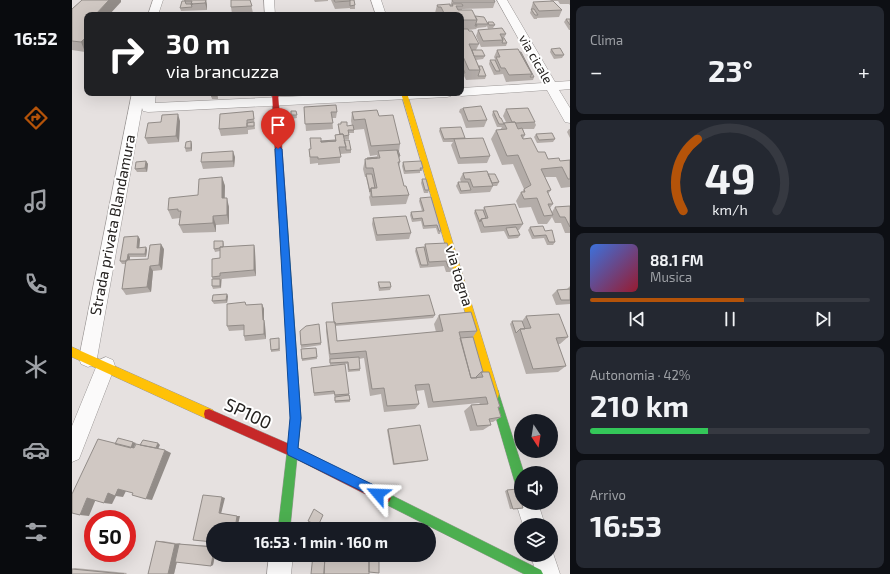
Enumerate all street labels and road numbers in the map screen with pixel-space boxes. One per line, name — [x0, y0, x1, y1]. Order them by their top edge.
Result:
street label: via cicale — [516, 32, 556, 86]
street label: Strada privata Blandamura — [86, 133, 138, 317]
street label: via togna — [442, 243, 478, 308]
street label: SP100 — [221, 393, 276, 434]

